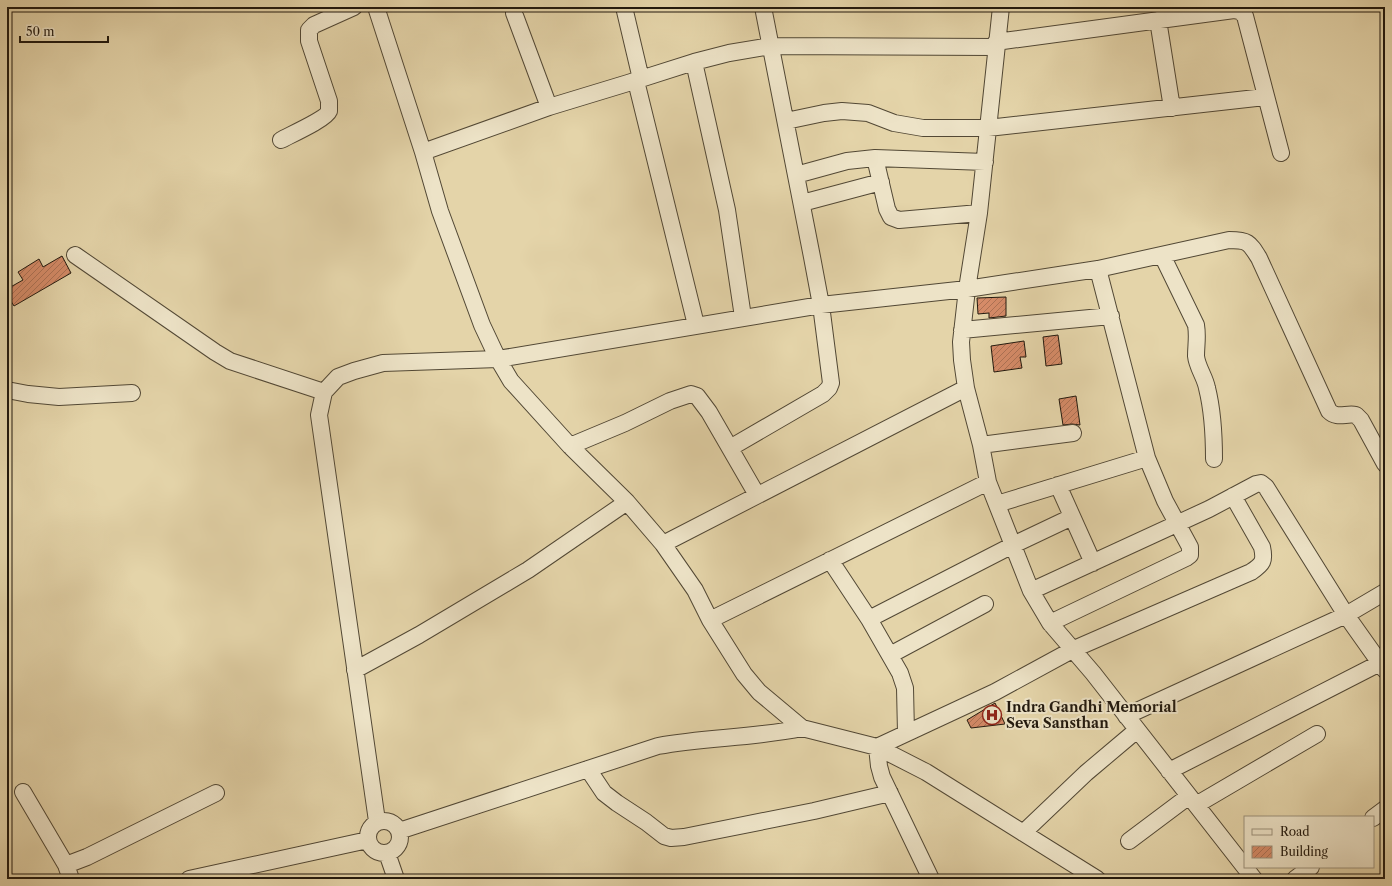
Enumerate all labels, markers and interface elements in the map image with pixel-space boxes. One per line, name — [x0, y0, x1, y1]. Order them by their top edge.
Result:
scale bar — [20, 18, 108, 44]
text: 50 m — [26, 24, 55, 39]
place label: Indra Gandhi Memorial Seva Sansthan — [1006, 698, 1177, 732]
hospital icon: Indra Gandhi Memorial Seva Sansthan — [981, 704, 1003, 726]
legend — [1244, 816, 1374, 868]
text: Road — [1280, 824, 1310, 839]
text: Building — [1280, 844, 1328, 859]

